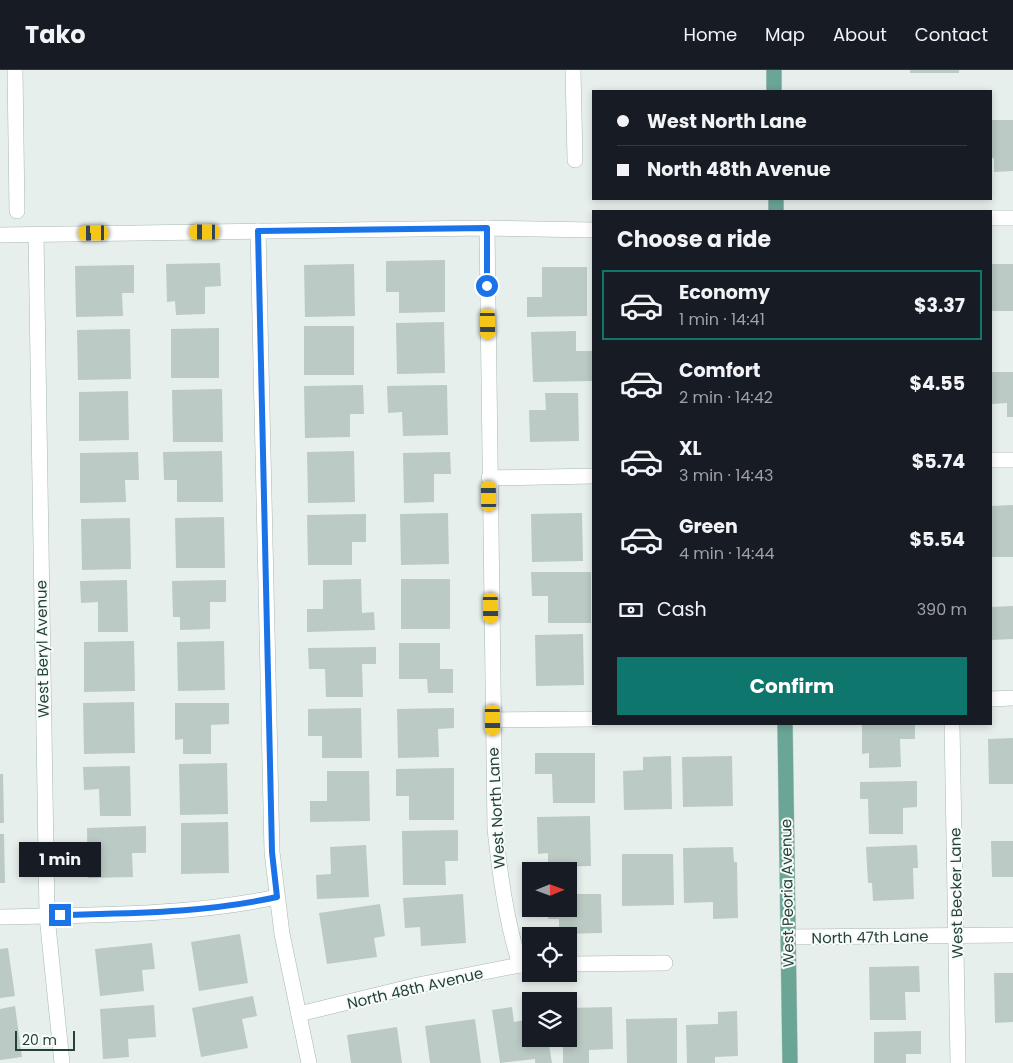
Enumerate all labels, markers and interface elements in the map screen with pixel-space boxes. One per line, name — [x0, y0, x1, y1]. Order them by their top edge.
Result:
text: Tako — [25, 18, 86, 51]
text: Home — [683, 22, 737, 47]
text: Map — [765, 22, 805, 47]
text: About — [833, 22, 887, 47]
text: Contact — [915, 22, 988, 47]
text: West North Lane — [647, 108, 807, 135]
text: North 48th Avenue — [647, 156, 831, 183]
text: Choose a ride — [617, 224, 771, 255]
car — [78, 225, 109, 241]
car — [190, 225, 220, 240]
route start — [476, 275, 498, 297]
text: Economy — [679, 279, 770, 306]
icon: car — [619, 283, 664, 328]
text: $3.37 — [914, 292, 965, 319]
text: 1 min · 14:41 — [679, 308, 765, 331]
car — [480, 309, 495, 339]
text: Comfort — [679, 357, 761, 384]
icon: car — [619, 361, 664, 406]
text: $4.55 — [910, 370, 965, 397]
text: 2 min · 14:42 — [679, 386, 773, 409]
text: XL — [679, 435, 702, 462]
icon: car — [619, 439, 664, 484]
text: $5.74 — [912, 448, 965, 475]
text: 3 min · 14:43 — [679, 464, 773, 487]
car — [481, 481, 496, 511]
text: Green — [679, 513, 738, 540]
icon: car — [619, 517, 664, 562]
text: $5.54 — [910, 526, 965, 553]
text: 4 min · 14:44 — [679, 542, 775, 565]
street label: West Beryl Avenue — [30, 580, 54, 718]
car — [483, 593, 498, 623]
icon: cash — [617, 596, 645, 624]
text: Cash — [657, 596, 707, 623]
text: 390 m — [917, 598, 967, 621]
button: Confirm — [617, 657, 967, 715]
car — [485, 705, 500, 735]
street label: West North Lane — [482, 747, 510, 869]
street label: West Peoria Avenue — [775, 819, 799, 967]
street label: West Becker Lane — [944, 827, 968, 959]
callout: 1 min — [19, 842, 101, 878]
text: 1 min — [39, 848, 81, 871]
north arrow — [522, 862, 578, 918]
map controls — [522, 862, 577, 1047]
route end — [49, 904, 71, 926]
street label: North 47th Lane — [811, 925, 929, 949]
button: locate — [522, 927, 577, 982]
street label: North 48th Avenue — [345, 962, 485, 1014]
button: layers — [522, 992, 577, 1047]
scale bar — [15, 1028, 75, 1051]
text: 20 m — [22, 1030, 57, 1050]

